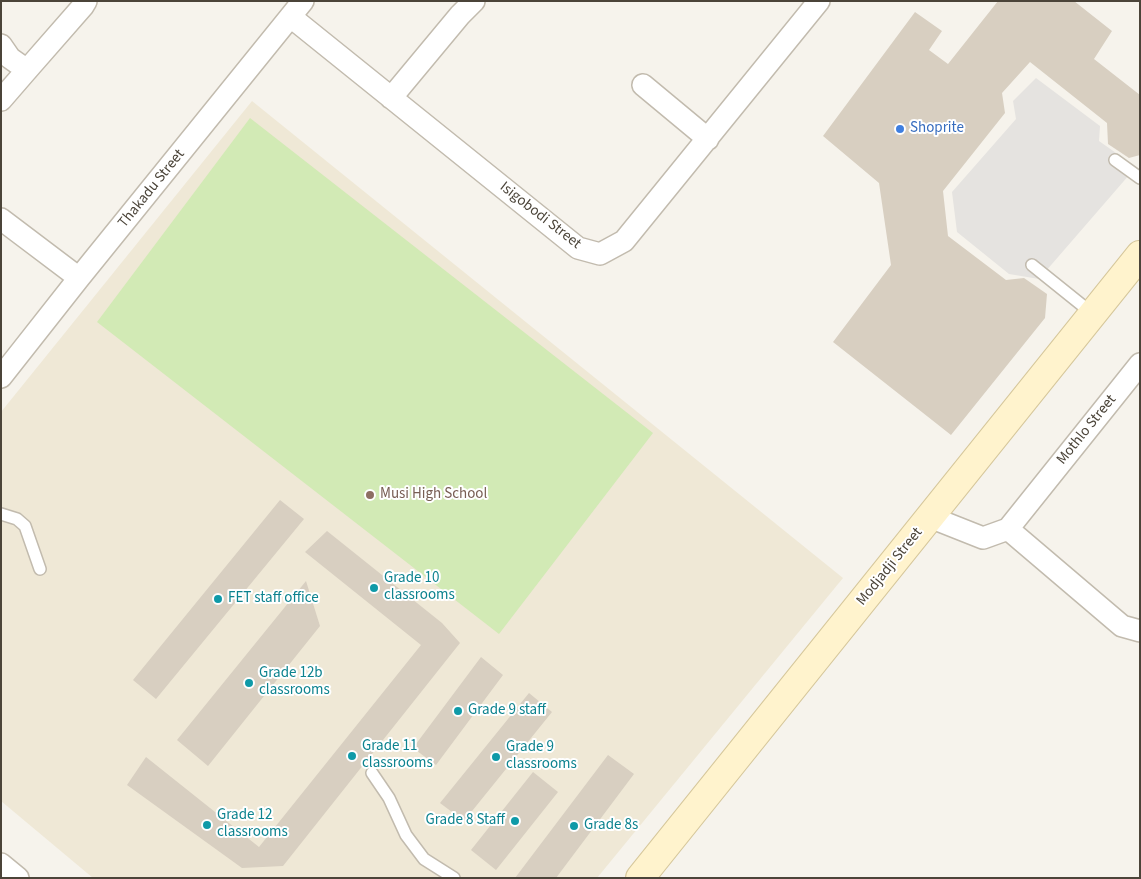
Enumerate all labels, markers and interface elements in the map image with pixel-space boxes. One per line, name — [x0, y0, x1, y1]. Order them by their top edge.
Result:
place label: Shoprite — [910, 120, 964, 138]
marker: Shoprite — [894, 123, 906, 135]
street label: Thakadu Street — [115, 146, 189, 232]
street label: Isigobodi Street — [496, 179, 584, 253]
street label: Mothlo Street — [1053, 391, 1121, 469]
place label: Musi High School — [380, 486, 487, 504]
marker: Musi High School — [364, 489, 376, 501]
street label: Modjadji Street — [853, 524, 927, 610]
place label: Grade 10 classrooms — [384, 570, 455, 605]
marker: Grade 10 classrooms — [368, 582, 380, 594]
place label: FET staff office — [228, 590, 319, 608]
marker: FET staff office — [212, 593, 224, 605]
place label: Grade 12b classrooms — [259, 665, 330, 700]
marker: Grade 12b classrooms — [243, 677, 255, 689]
place label: Grade 9 staff — [468, 702, 546, 720]
marker: Grade 9 staff — [452, 705, 464, 717]
place label: Grade 11 classrooms — [362, 738, 433, 773]
place label: Grade 9 classrooms — [506, 739, 577, 774]
marker: Grade 11 classrooms — [346, 750, 358, 762]
marker: Grade 9 classrooms — [490, 751, 502, 763]
place label: Grade 12 classrooms — [217, 807, 288, 842]
place label: Grade 8 Staff — [425, 812, 505, 830]
marker: Grade 8 Staff — [509, 815, 521, 827]
place label: Grade 8s — [584, 817, 638, 835]
marker: Grade 12 classrooms — [201, 819, 213, 831]
marker: Grade 8s — [568, 820, 580, 832]

